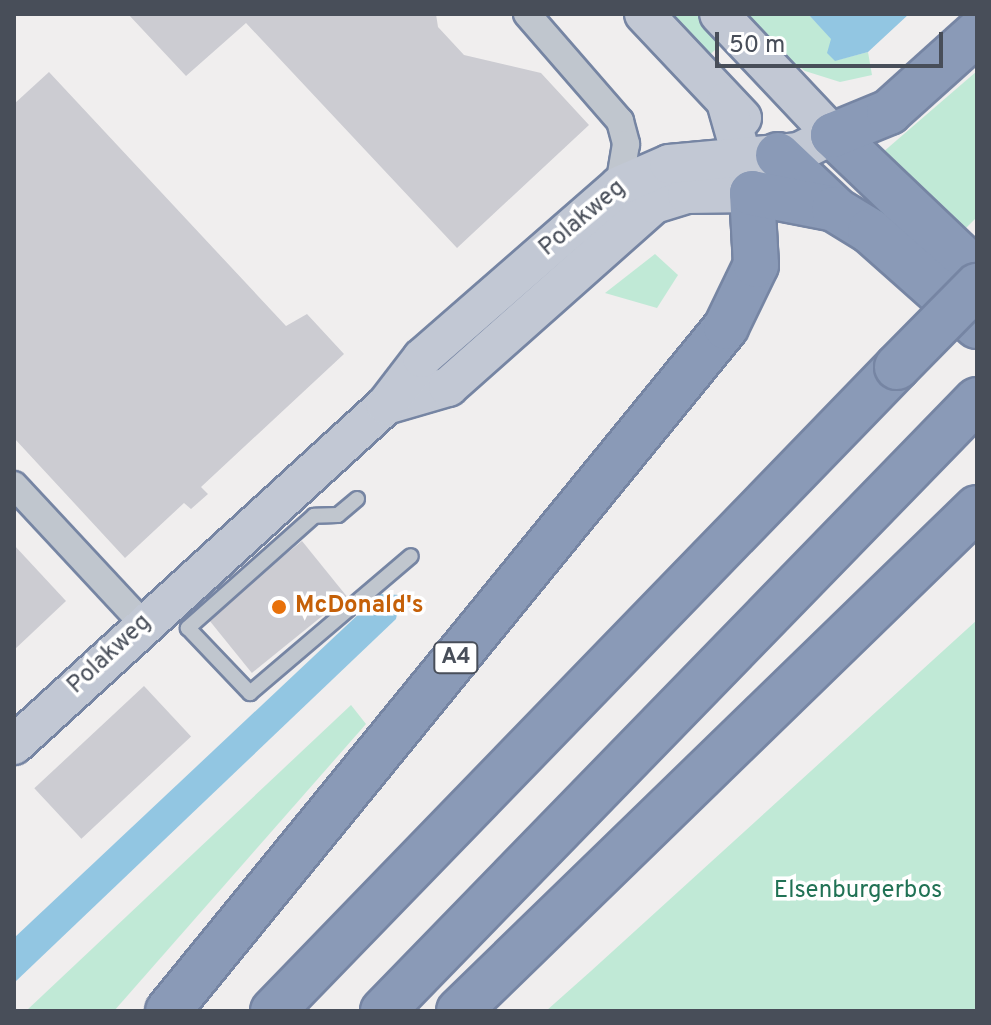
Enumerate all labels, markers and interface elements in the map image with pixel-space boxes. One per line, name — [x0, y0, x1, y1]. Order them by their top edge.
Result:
scale bar — [719, 16, 947, 66]
text: 50 m — [729, 31, 785, 61]
street label: Polakweg — [534, 175, 632, 263]
place label: McDonald's — [295, 593, 424, 621]
marker: McDonald's — [270, 598, 288, 616]
street label: Polakweg — [62, 609, 158, 701]
road number: A4 — [432, 640, 480, 676]
park label: Elsenburgerbos — [774, 878, 942, 906]

